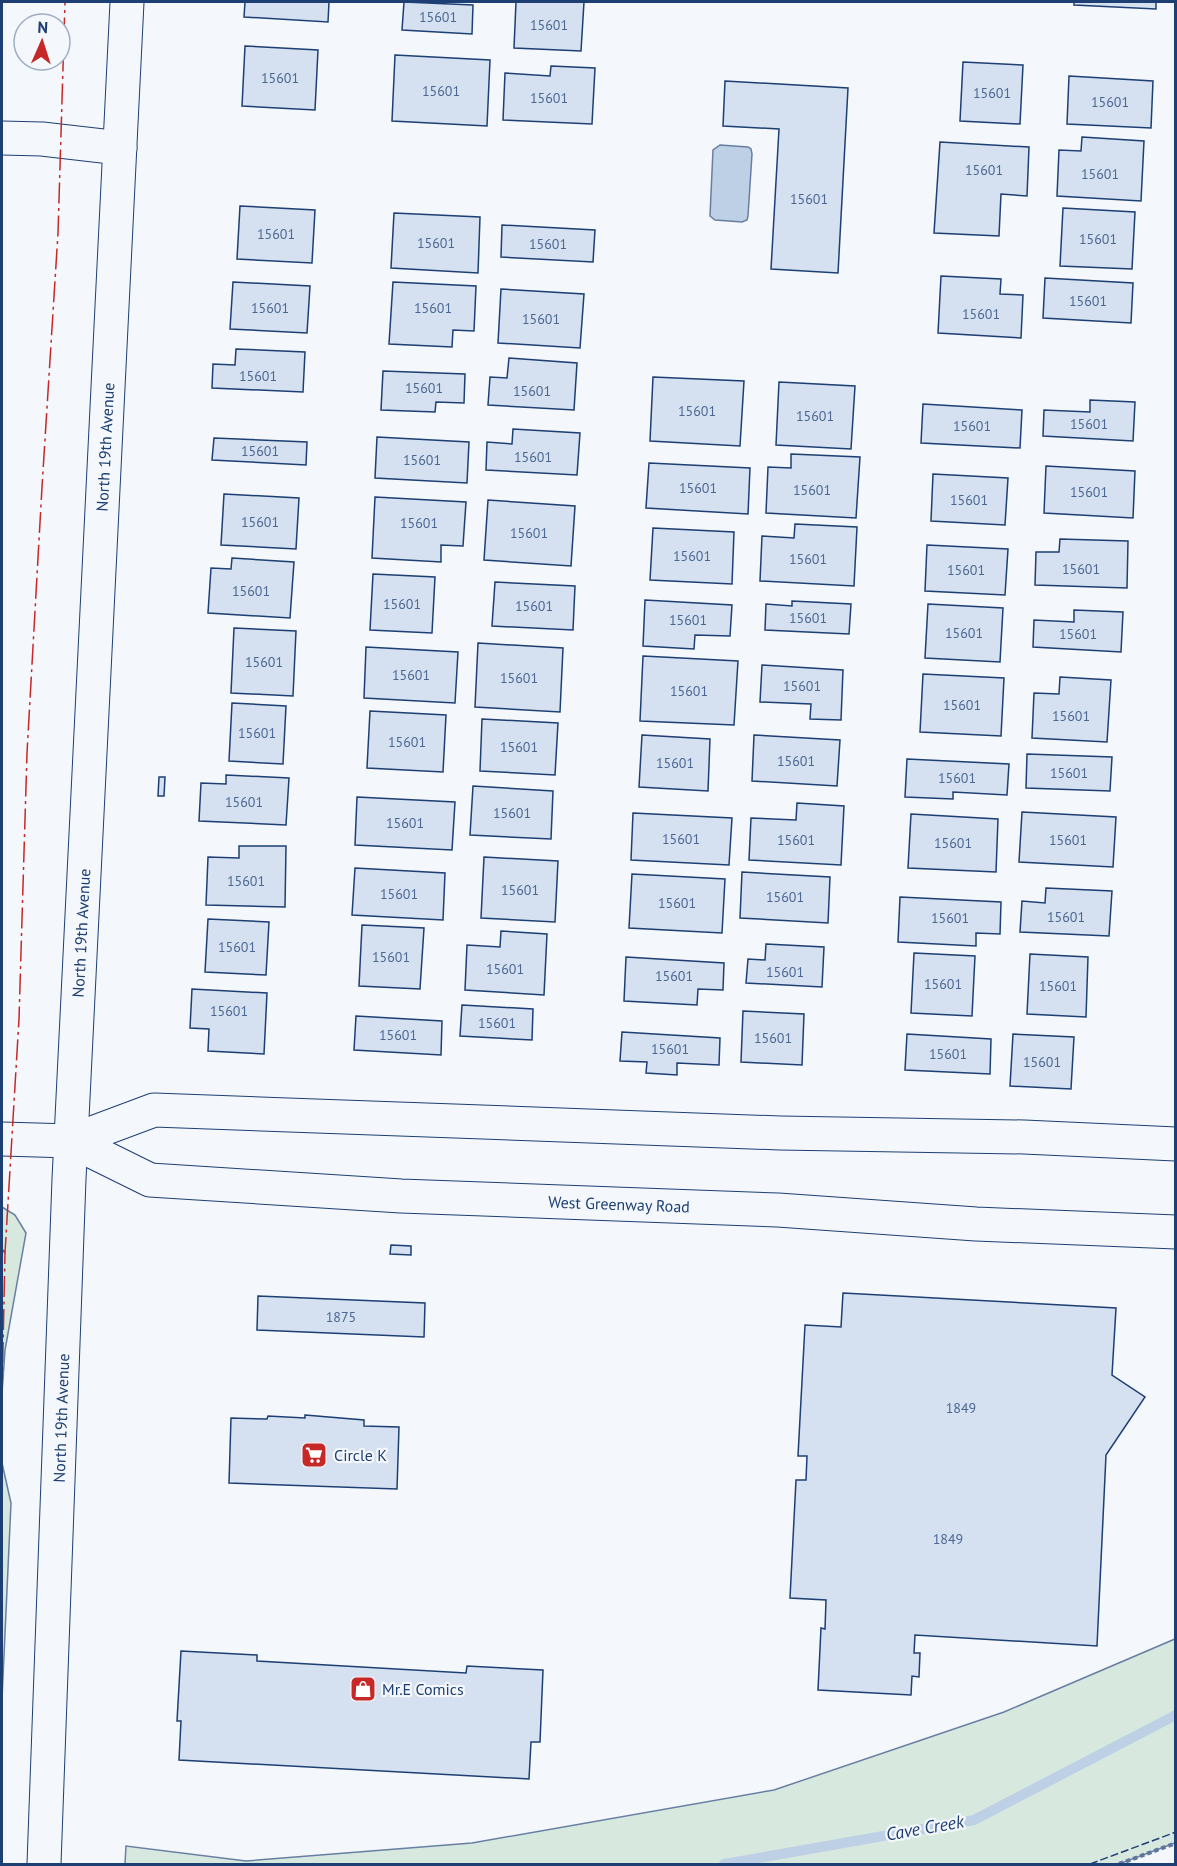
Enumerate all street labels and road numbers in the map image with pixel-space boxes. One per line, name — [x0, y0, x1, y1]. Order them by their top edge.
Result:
street label: North 19th Avenue — [92, 382, 118, 512]
street label: North 19th Avenue — [68, 868, 94, 998]
street label: West Greenway Road — [548, 1192, 690, 1216]
street label: North 19th Avenue — [49, 1353, 73, 1483]

